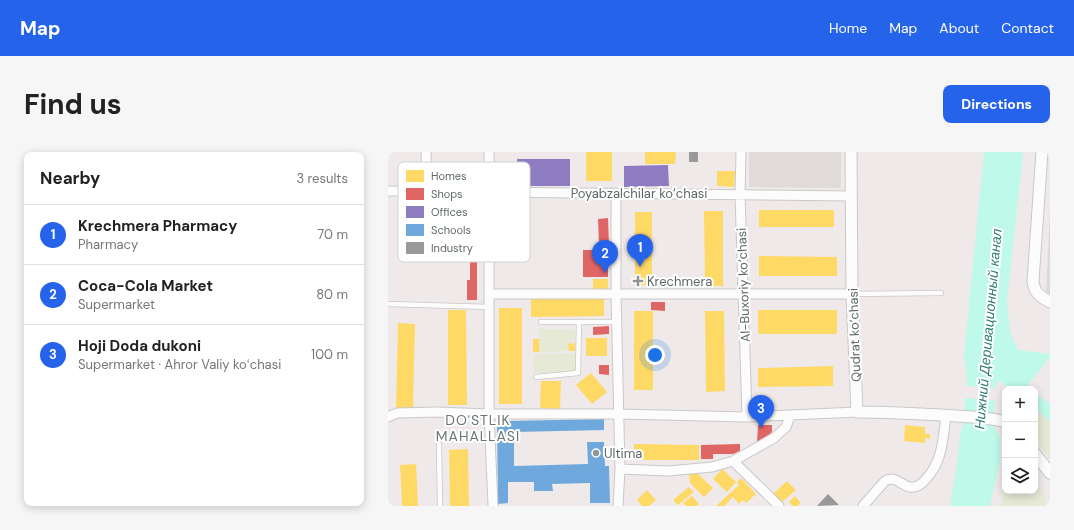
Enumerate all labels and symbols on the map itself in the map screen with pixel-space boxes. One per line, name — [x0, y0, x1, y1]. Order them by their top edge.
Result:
legend — [398, 162, 530, 262]
text: Homes — [431, 169, 467, 183]
street label: Poyabzalchilar ko‘chasi — [571, 185, 707, 202]
text: Shops — [431, 187, 463, 201]
text: Offices — [431, 205, 468, 219]
text: Schools — [431, 223, 471, 237]
street label: Al-Buxoriy ko‘chasi — [733, 227, 754, 343]
water label: Нижний Деривационный канал — [970, 228, 1006, 430]
pin: 1 — [627, 234, 653, 267]
pin: 2 — [592, 240, 618, 273]
text: Industry — [431, 241, 473, 255]
place label: Krechmera — [647, 273, 712, 290]
marker: Krechmera — [632, 275, 644, 287]
street label: Qudrat ko‘chasi — [844, 288, 865, 382]
your location — [645, 345, 665, 365]
pin: 3 — [748, 395, 774, 428]
district label: DO'STLIK MAHALLASI — [436, 411, 520, 445]
place label: Ultima — [604, 445, 642, 462]
marker: Ultima — [591, 448, 601, 458]

